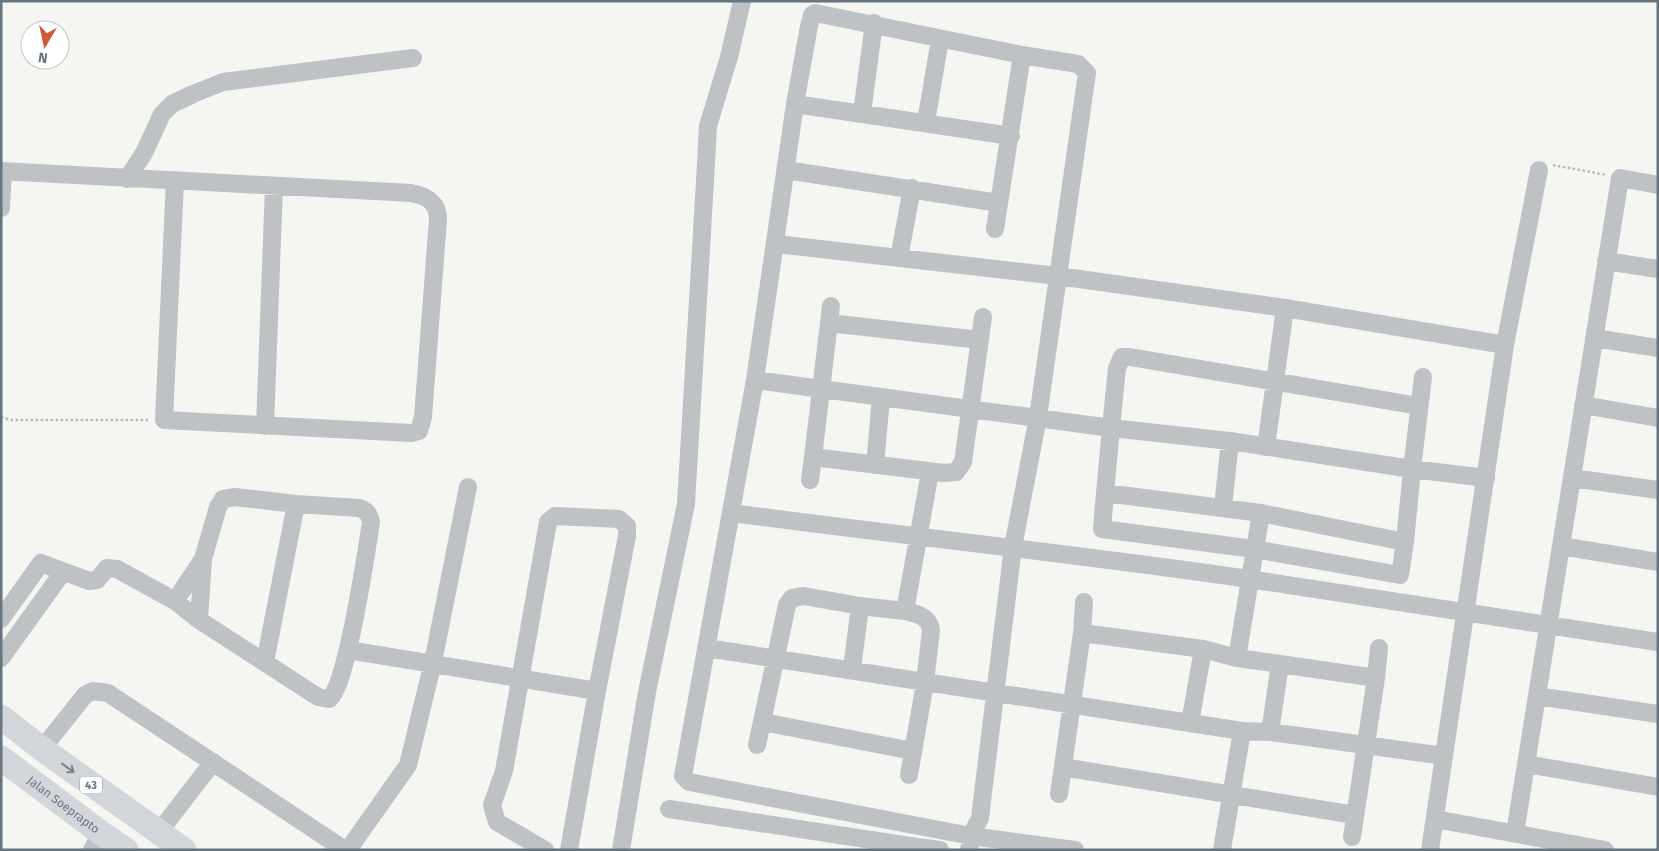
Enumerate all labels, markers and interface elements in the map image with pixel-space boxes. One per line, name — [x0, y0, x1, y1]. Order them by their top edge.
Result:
north arrow — [20, 20, 70, 70]
text: N — [37, 48, 49, 66]
one-way arrow — [60, 763, 74, 773]
street label: Jalan Soeprapto — [25, 773, 102, 836]
road number: 43 — [80, 776, 102, 794]

